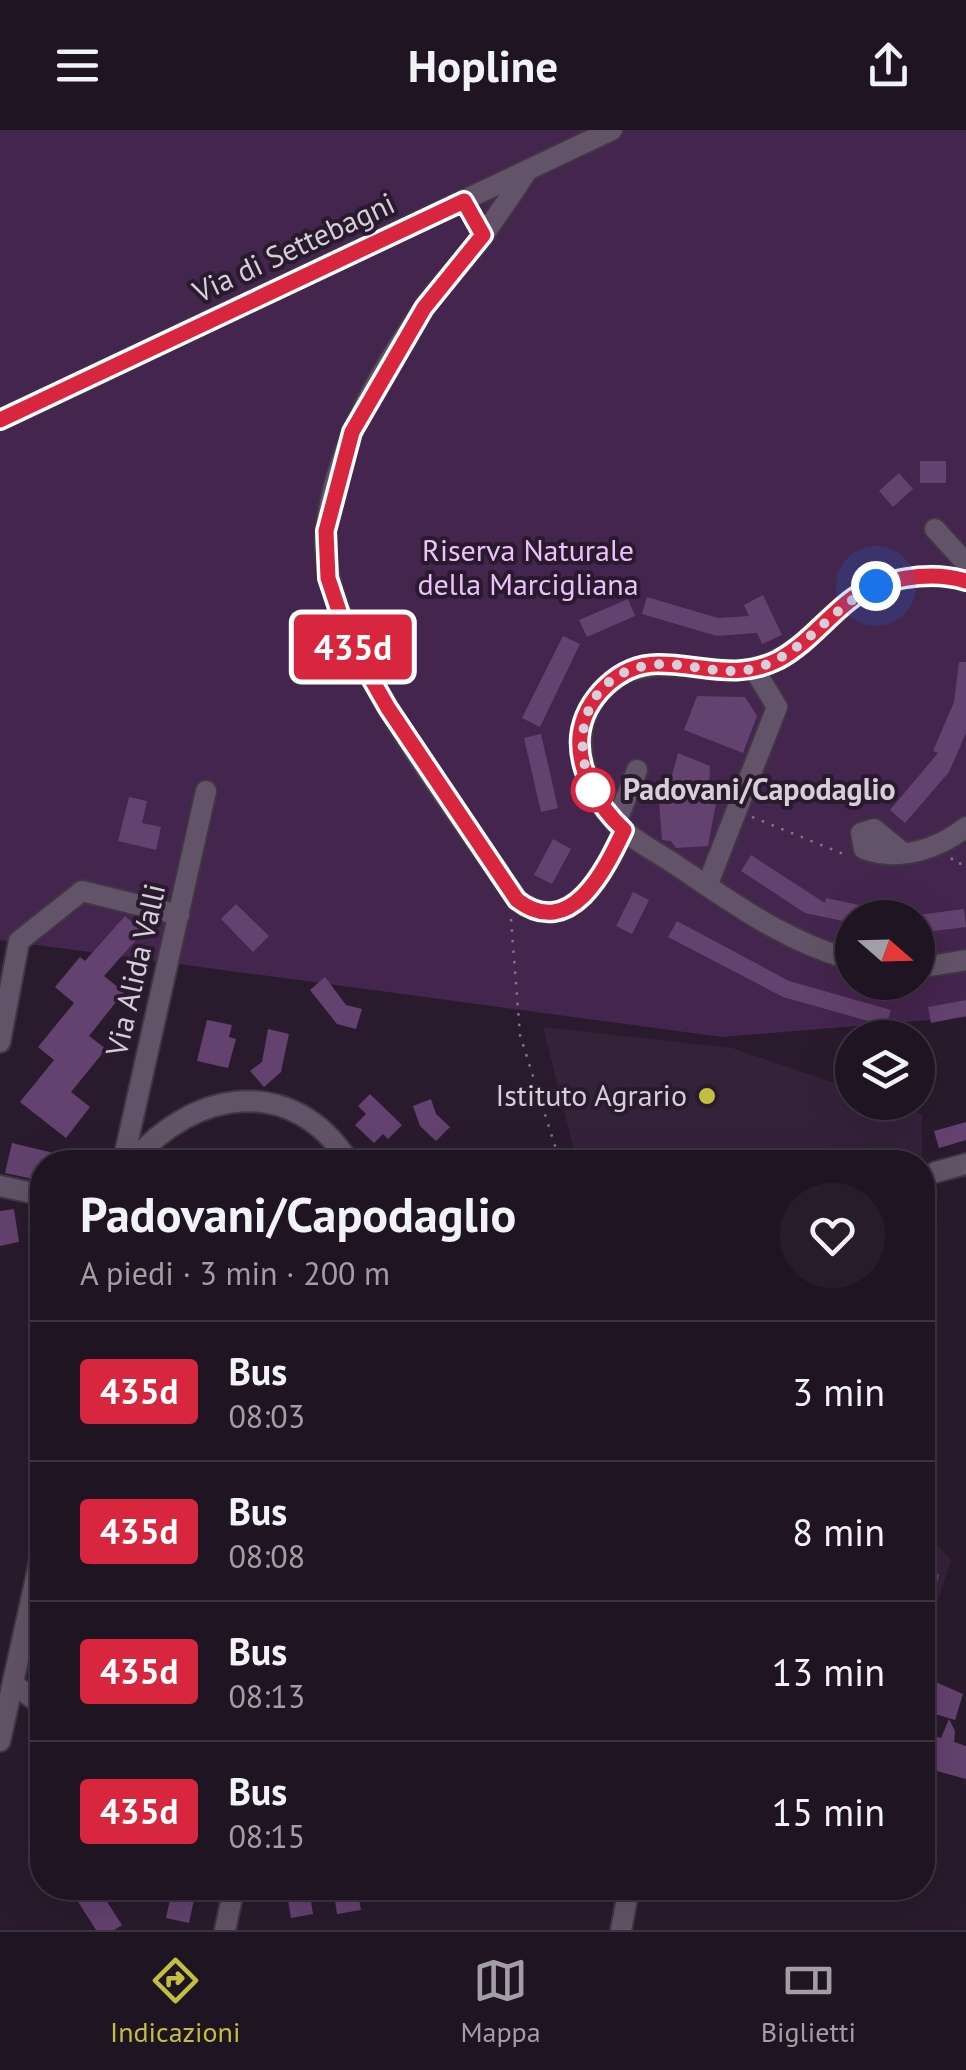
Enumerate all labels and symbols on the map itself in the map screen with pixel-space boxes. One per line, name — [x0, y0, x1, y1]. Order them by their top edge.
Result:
street label: Via di Settebagni — [185, 183, 401, 311]
park label: Riserva Naturale della Marcigliana — [417, 530, 639, 603]
your location — [851, 561, 901, 611]
line badge: 435d — [283, 614, 423, 680]
marker: Padovani/Capodaglio — [572, 769, 614, 811]
place label: Padovani/Capodaglio — [623, 769, 896, 808]
street label: Via Alida Valli — [96, 880, 173, 1061]
north arrow — [835, 900, 935, 1000]
place label: Istituto Agrario — [495, 1075, 687, 1114]
marker: Istituto Agrario — [696, 1085, 718, 1107]

